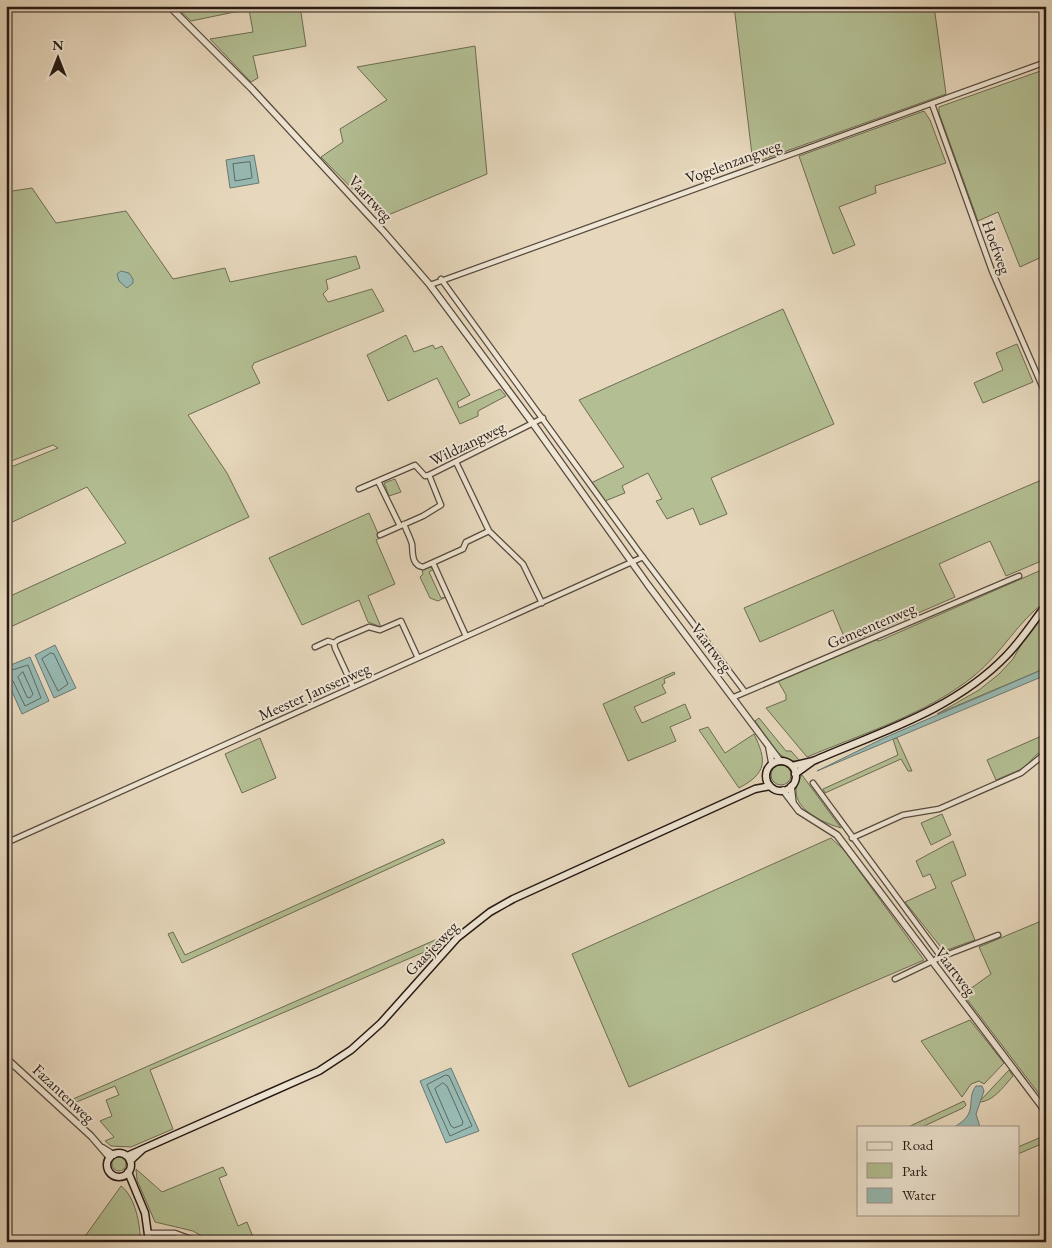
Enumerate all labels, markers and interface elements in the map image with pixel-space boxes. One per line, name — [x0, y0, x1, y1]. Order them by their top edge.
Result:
north arrow — [32, 32, 82, 82]
text: N — [52, 36, 64, 54]
street label: Vogelenzangweg — [682, 134, 785, 189]
street label: Vaartweg — [344, 171, 398, 227]
street label: Hoefweg — [977, 217, 1016, 278]
street label: Wildzangweg — [426, 416, 510, 471]
street label: Gemeentenweg — [824, 597, 920, 654]
street label: Vaartweg — [686, 619, 737, 677]
street label: Meester Janssenweg — [255, 657, 374, 725]
street label: Gaasjesweg — [400, 916, 463, 980]
street label: Vaartweg — [930, 943, 981, 1001]
street label: Fazantenweg — [28, 1059, 100, 1128]
legend — [857, 1126, 1020, 1216]
text: Road — [902, 1135, 934, 1154]
text: Park — [902, 1161, 929, 1180]
text: Water — [902, 1185, 936, 1204]

